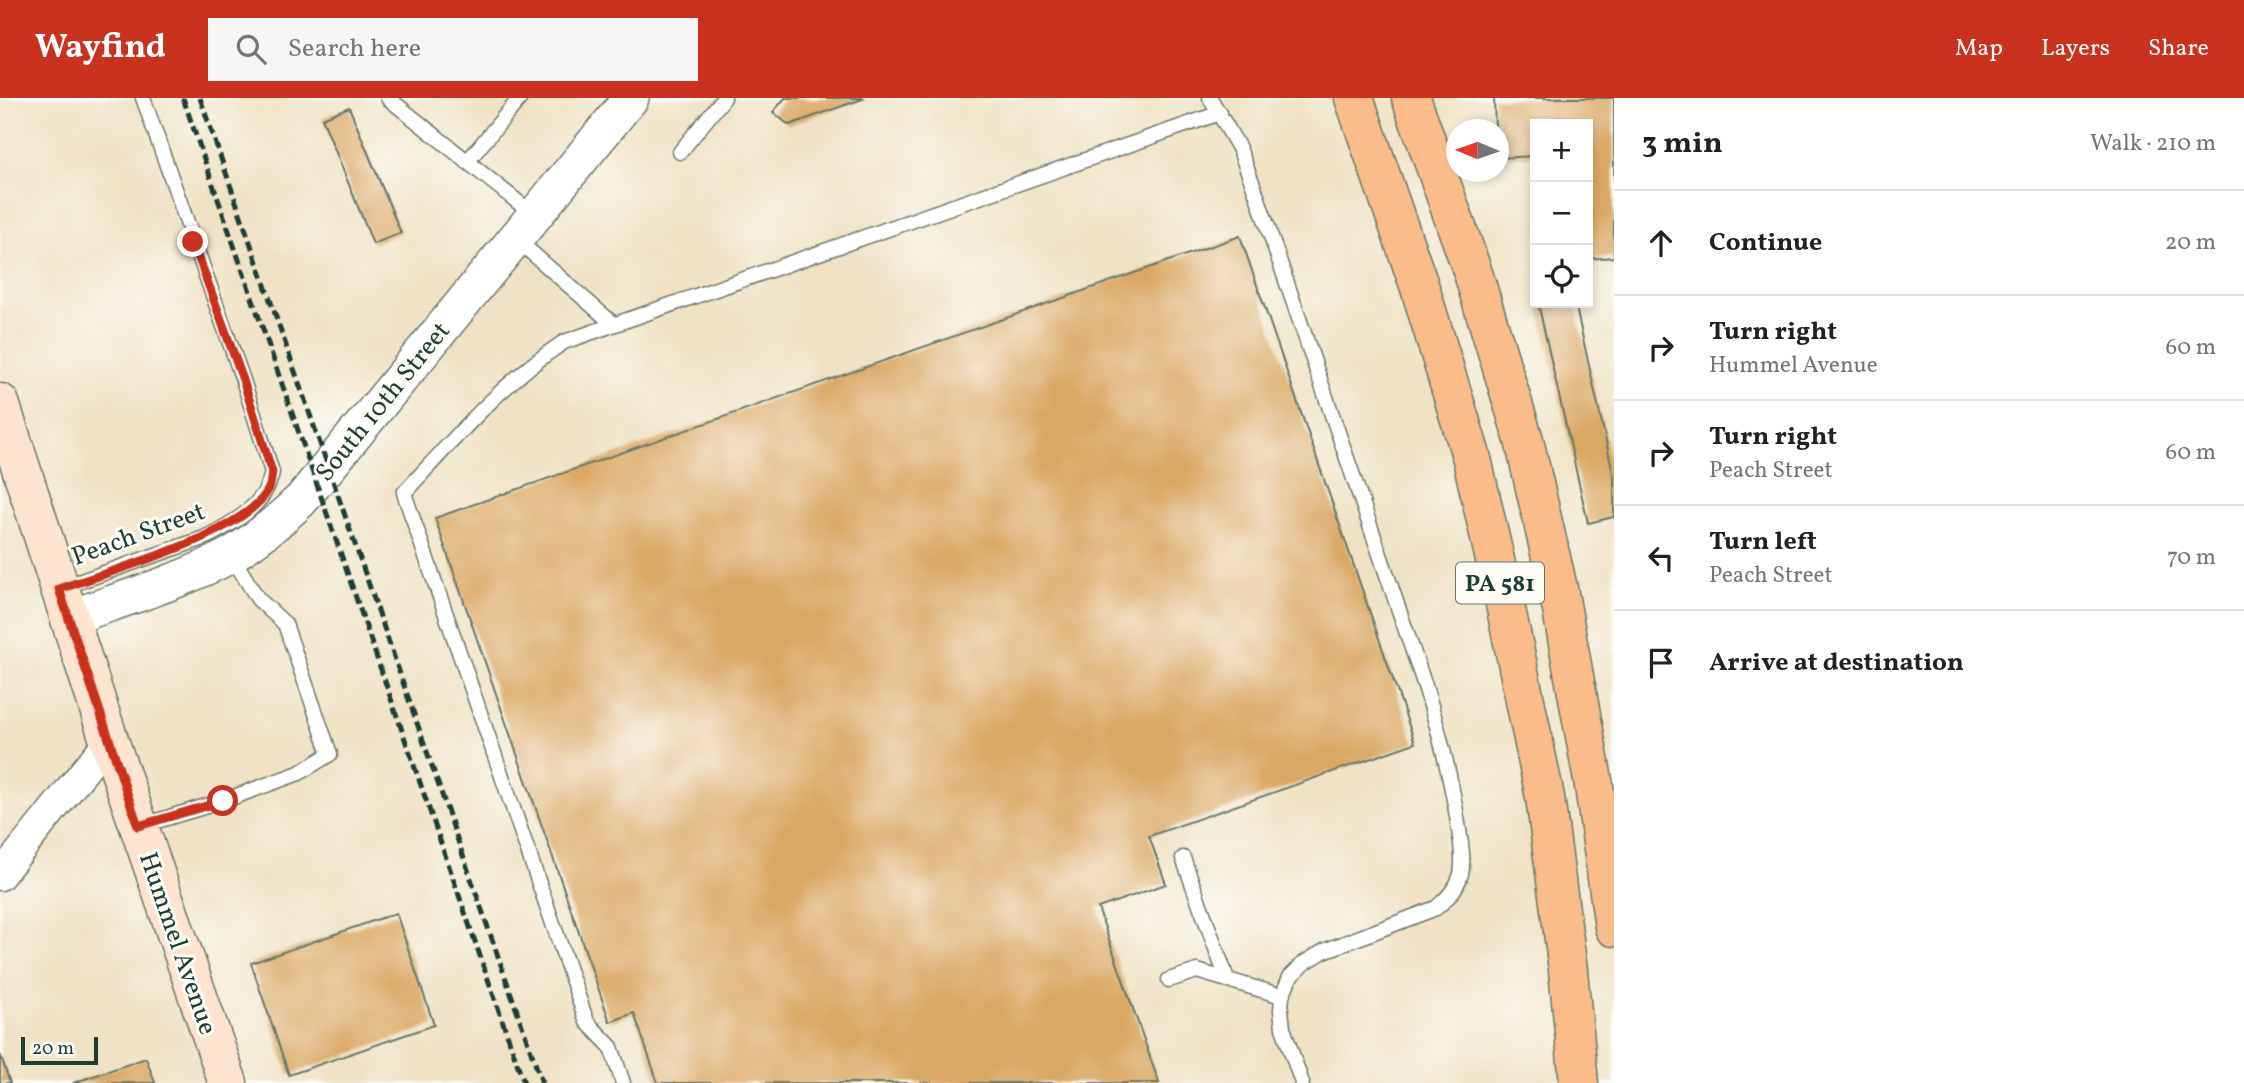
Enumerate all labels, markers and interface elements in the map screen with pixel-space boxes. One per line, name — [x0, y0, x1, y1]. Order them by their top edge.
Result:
search box — [208, 18, 698, 81]
text: Wayfind — [35, 26, 166, 72]
icon: search — [232, 30, 270, 68]
text: Search here — [288, 31, 421, 67]
text: Map — [1955, 32, 2003, 66]
text: Layers — [2041, 32, 2110, 66]
text: Share — [2148, 32, 2209, 66]
north arrow — [1446, 119, 1509, 182]
map controls — [1530, 119, 1593, 308]
button: + — [1530, 119, 1593, 182]
text: 3 min — [1642, 123, 1723, 165]
text: Walk · 210 m — [2090, 128, 2216, 160]
button: − — [1530, 182, 1593, 245]
icon: ahead — [1642, 224, 1680, 262]
text: Continue — [1709, 225, 1822, 261]
route end — [177, 226, 208, 257]
text: 20 m — [2165, 227, 2216, 259]
button: locate — [1530, 245, 1593, 308]
text: Turn right — [1709, 314, 1837, 350]
street label: South 10th Street — [308, 315, 459, 490]
icon: right — [1642, 329, 1680, 367]
text: 60 m — [2166, 332, 2216, 364]
text: Hummel Avenue — [1709, 350, 1878, 382]
text: Turn right — [1709, 419, 1837, 455]
icon: right — [1642, 434, 1680, 472]
text: 60 m — [2166, 437, 2216, 469]
text: Peach Street — [1709, 455, 1833, 487]
street label: Peach Street — [67, 494, 210, 576]
text: Turn left — [1709, 524, 1817, 560]
icon: left — [1642, 539, 1680, 577]
text: 70 m — [2167, 542, 2216, 574]
text: Peach Street — [1709, 560, 1833, 592]
road number: PA 581 — [1456, 562, 1544, 604]
icon: arrive — [1642, 644, 1680, 682]
text: Arrive at destination — [1709, 645, 1964, 681]
route start — [207, 785, 238, 816]
street label: Hummel Avenue — [129, 848, 225, 1040]
scale bar — [21, 1034, 98, 1066]
text: 20 m — [32, 1036, 74, 1062]

